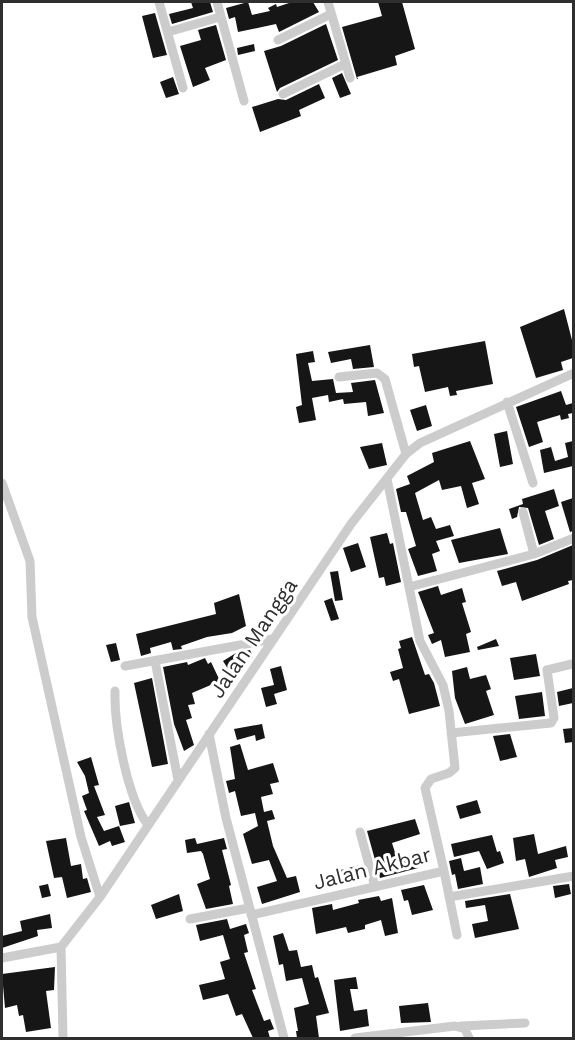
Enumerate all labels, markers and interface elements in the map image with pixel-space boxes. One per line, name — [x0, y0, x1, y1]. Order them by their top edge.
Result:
street label: Jalan Mangga — [204, 573, 302, 703]
street label: Jalan Akbar — [311, 841, 434, 895]

